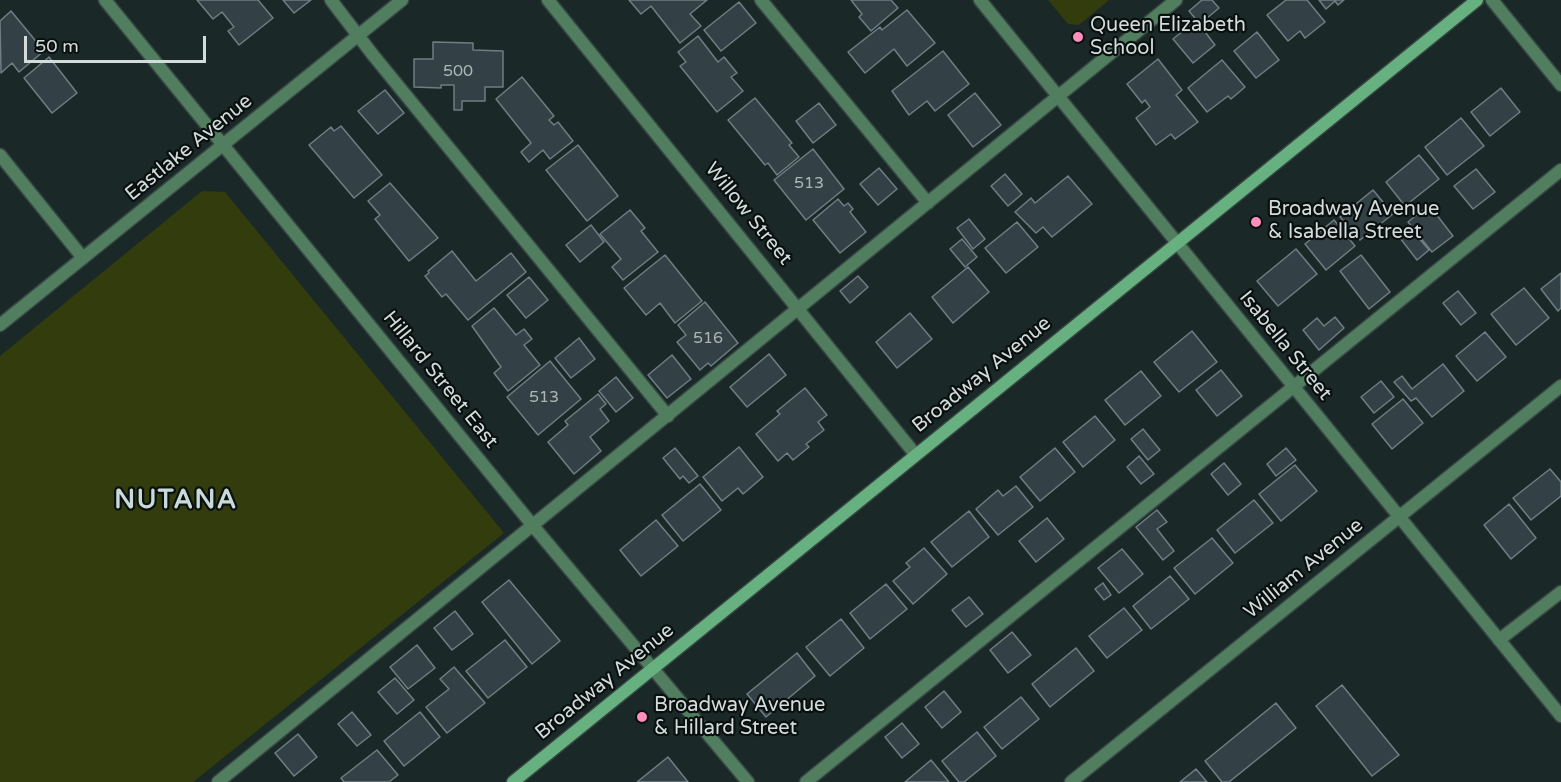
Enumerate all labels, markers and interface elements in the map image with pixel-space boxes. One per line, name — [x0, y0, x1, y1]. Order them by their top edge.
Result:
place label: Queen Elizabeth School — [1090, 14, 1246, 61]
scale bar — [27, 24, 208, 62]
marker: Queen Elizabeth School — [1071, 30, 1085, 44]
text: 50 m — [35, 35, 79, 57]
house number: 500 — [443, 62, 473, 82]
street label: Eastlake Avenue — [121, 90, 257, 206]
street label: Willow Street — [699, 158, 797, 270]
house number: 513 — [794, 174, 824, 194]
place label: Broadway Avenue & Isabella Street — [1268, 198, 1439, 245]
marker: Broadway Avenue & Isabella Street — [1249, 215, 1263, 229]
street label: Isabella Street — [1234, 286, 1336, 406]
street label: Hillard Street East — [377, 307, 503, 453]
street label: Broadway Avenue — [908, 312, 1056, 438]
house number: 516 — [693, 329, 723, 349]
house number: 513 — [529, 388, 559, 408]
district label: NUTANA — [114, 485, 238, 517]
street label: William Avenue — [1240, 514, 1368, 624]
street label: Broadway Avenue — [531, 619, 679, 745]
place label: Broadway Avenue & Hillard Street — [654, 694, 825, 741]
marker: Broadway Avenue & Hillard Street — [635, 710, 649, 724]

